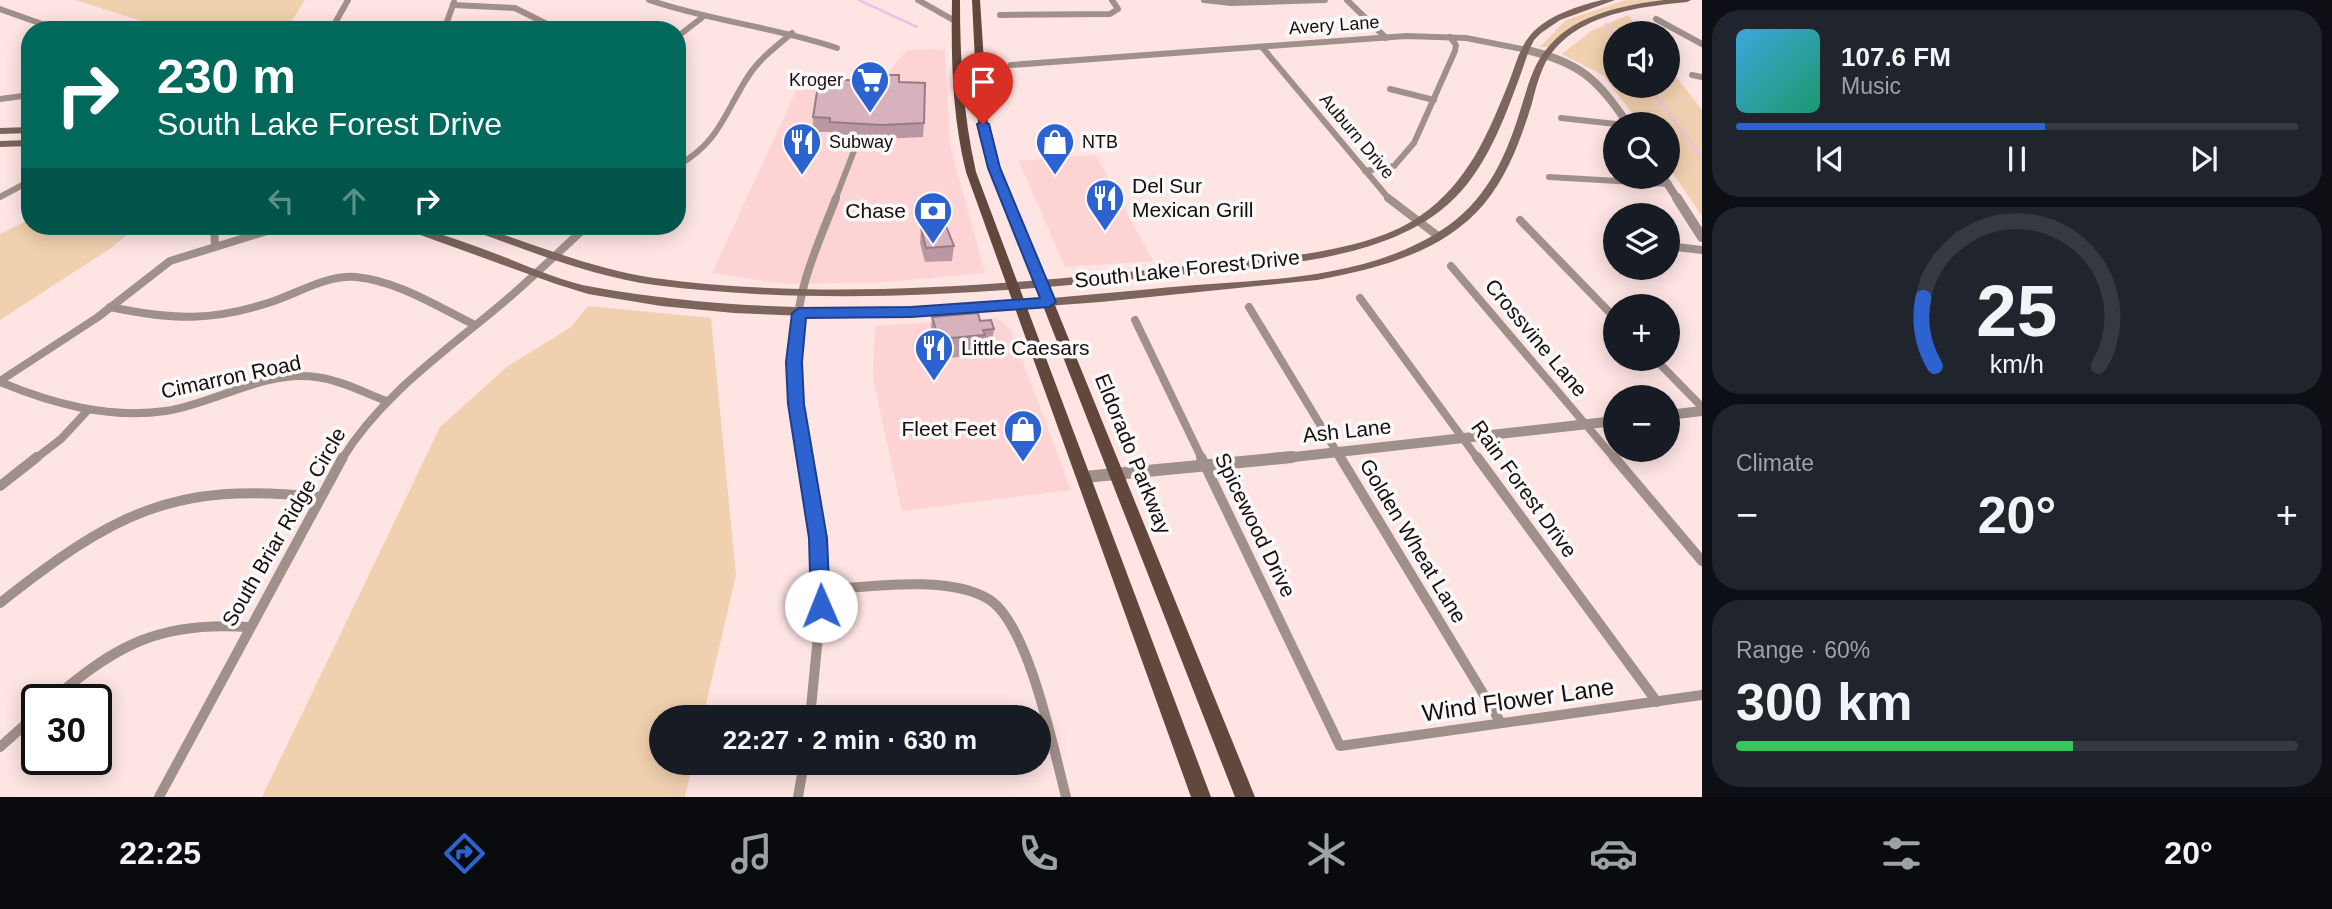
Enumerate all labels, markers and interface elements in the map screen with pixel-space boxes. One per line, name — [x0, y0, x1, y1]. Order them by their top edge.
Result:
street label: Avery Lane — [1288, 12, 1380, 38]
map controls — [1603, 21, 1680, 462]
button: sound — [1603, 21, 1680, 98]
text: 107.6 FM — [1841, 42, 1951, 72]
icon: right — [42, 49, 133, 140]
text: 230 m — [157, 49, 296, 103]
pin — [953, 52, 1013, 124]
supermarket icon: Kroger — [849, 59, 891, 114]
icon: arrive — [964, 63, 1002, 101]
place label: Kroger — [789, 70, 843, 90]
text: Music — [1841, 73, 1901, 99]
street label: Auburn Drive — [1316, 89, 1398, 183]
text: South Lake Forest Drive — [157, 106, 502, 142]
button: search — [1603, 112, 1680, 189]
restaurant icon: Subway — [781, 121, 823, 176]
shop icon: NTB — [1034, 121, 1076, 176]
place label: Subway — [829, 132, 893, 152]
place label: NTB — [1082, 132, 1118, 152]
icon: previous — [1811, 140, 1849, 178]
icon: pause — [1998, 140, 2036, 178]
icon: next — [2185, 140, 2223, 178]
place label: Del Sur Mexican Grill — [1132, 174, 1253, 221]
restaurant icon: Del Sur Mexican Grill — [1084, 177, 1126, 232]
icon: left — [262, 182, 300, 220]
icon: ahead — [335, 182, 373, 220]
icon: right — [408, 182, 446, 220]
bank icon: Chase — [912, 190, 954, 245]
place label: Chase — [845, 199, 906, 222]
button: layers — [1603, 203, 1680, 280]
street label: South Lake Forest Drive — [1073, 245, 1301, 292]
text: 25 — [1977, 271, 2057, 352]
street label: Crossvine Lane — [1481, 274, 1592, 401]
button: + — [1603, 294, 1680, 371]
restaurant icon: Little Caesars — [913, 327, 955, 382]
place label: Little Caesars — [961, 336, 1089, 359]
street label: Cimarron Road — [159, 350, 303, 403]
text: km/h — [1990, 350, 2044, 378]
street label: Eldorado Parkway — [1091, 370, 1176, 538]
button: − — [1603, 385, 1680, 462]
shop icon: Fleet Feet — [1002, 408, 1044, 463]
street label: Ash Lane — [1302, 414, 1392, 447]
street label: Rain Forest Drive — [1467, 416, 1582, 562]
place label: Fleet Feet — [901, 417, 996, 440]
street label: South Briar Ridge Circle — [217, 423, 350, 630]
street label: Spicewood Drive — [1211, 449, 1300, 601]
text: Climate — [1736, 450, 1814, 476]
street label: Golden Wheat Lane — [1355, 455, 1471, 627]
text: 20° — [1978, 486, 2056, 544]
text: − — [1736, 494, 1758, 536]
text: + — [2276, 494, 2298, 536]
position arrow — [784, 569, 858, 643]
text: Range · 60% — [1736, 637, 1870, 663]
street label: Wind Flower Lane — [1420, 673, 1616, 726]
text: 300 km — [1736, 673, 1912, 731]
speed limit sign: 30 — [21, 684, 112, 775]
text: 22:27 · 2 min · 630 m — [723, 725, 977, 755]
icon: directions — [440, 829, 489, 878]
icon: music — [727, 829, 776, 878]
icon: phone — [1014, 829, 1063, 878]
icon: climate — [1302, 829, 1351, 878]
icon: car — [1589, 829, 1638, 878]
icon: filters — [1877, 829, 1926, 878]
text: 22:25 — [119, 835, 201, 871]
text: 20° — [2164, 835, 2213, 871]

